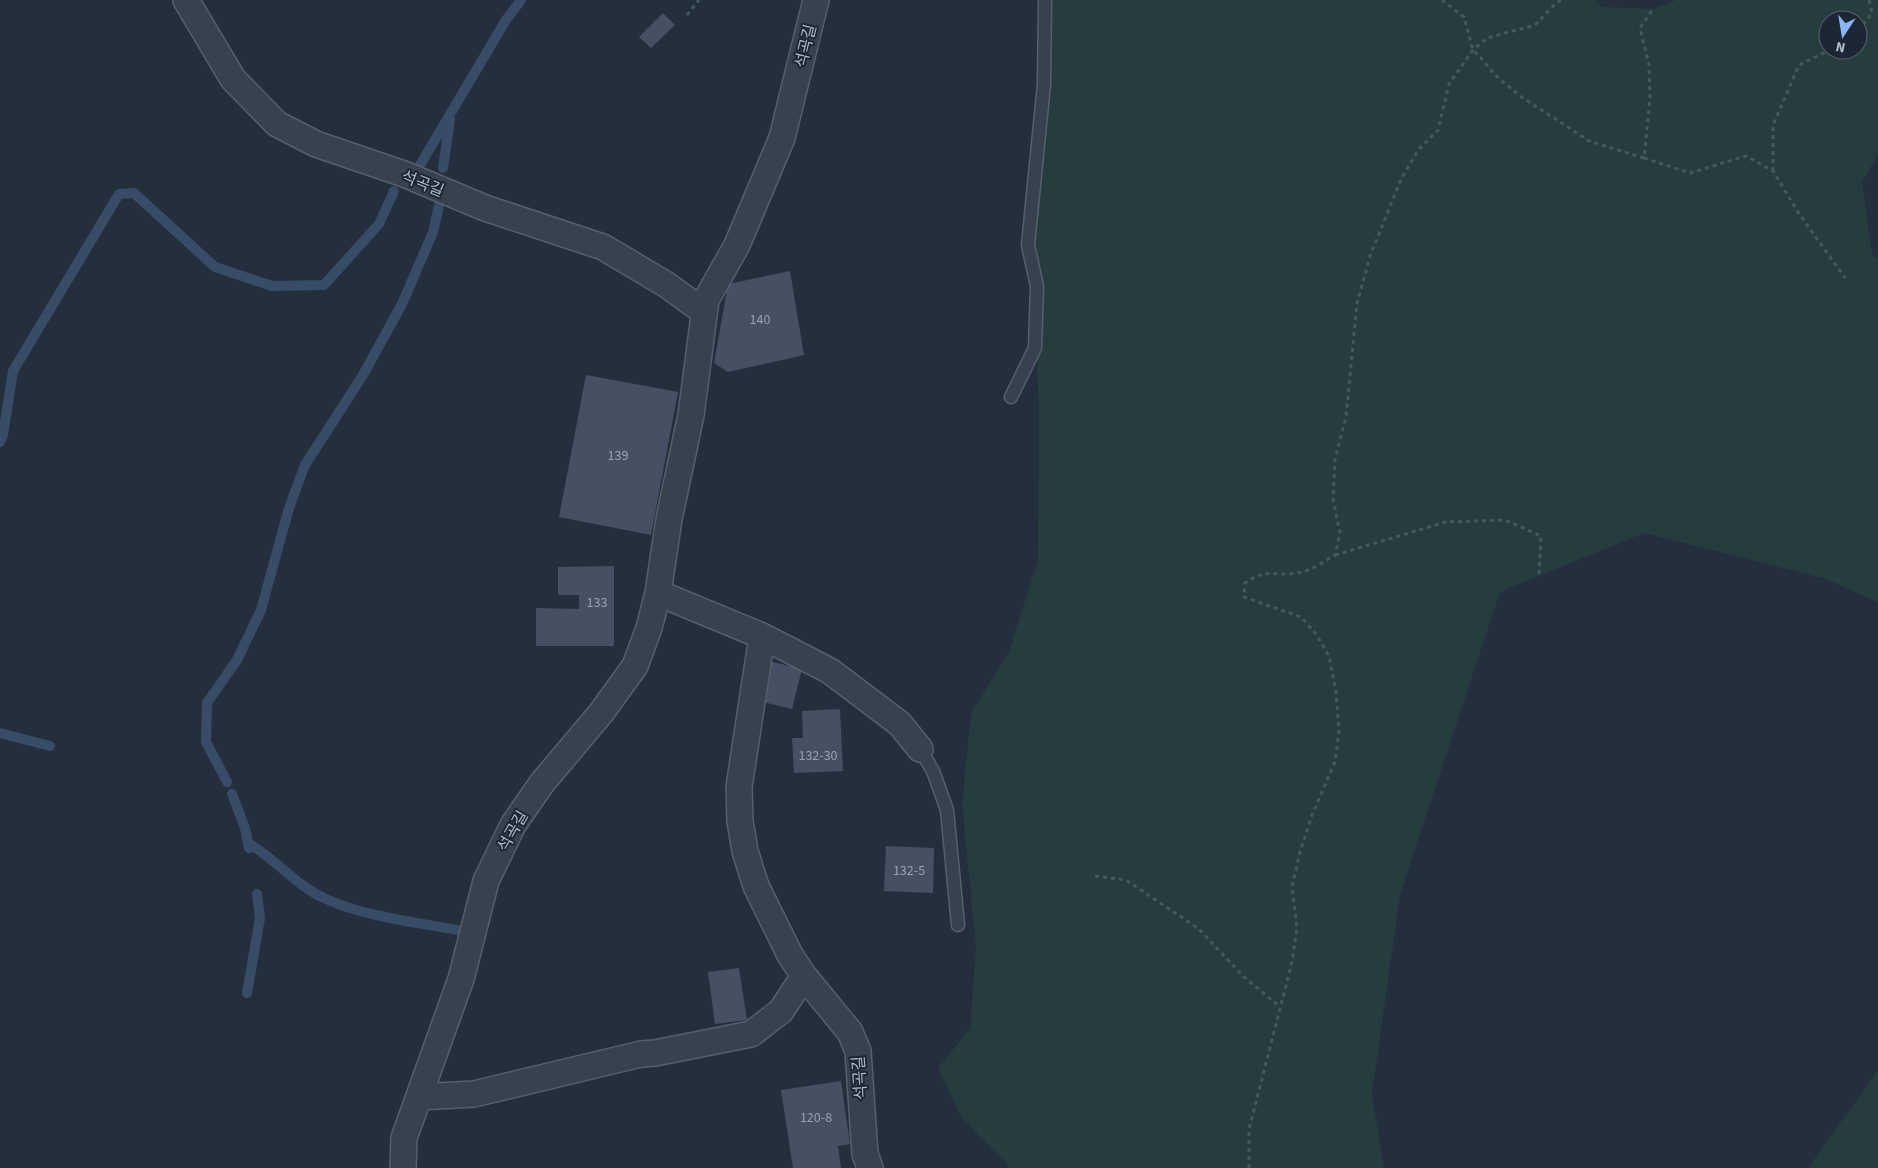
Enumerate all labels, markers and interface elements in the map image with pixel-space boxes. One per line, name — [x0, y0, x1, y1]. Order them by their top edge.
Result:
north arrow — [1818, 10, 1868, 60]
street label: 석곡길 — [790, 22, 822, 70]
text: N — [1834, 36, 1847, 57]
street label: 석곡길 — [398, 165, 447, 202]
house number: 140 — [750, 310, 770, 330]
house number: 139 — [608, 446, 628, 466]
house number: 133 — [587, 593, 607, 613]
house number: 132-30 — [798, 746, 838, 766]
street label: 석곡길 — [492, 807, 533, 856]
house number: 132-5 — [893, 861, 925, 881]
street label: 석곡길 — [847, 1055, 873, 1101]
house number: 120-8 — [800, 1108, 832, 1128]

